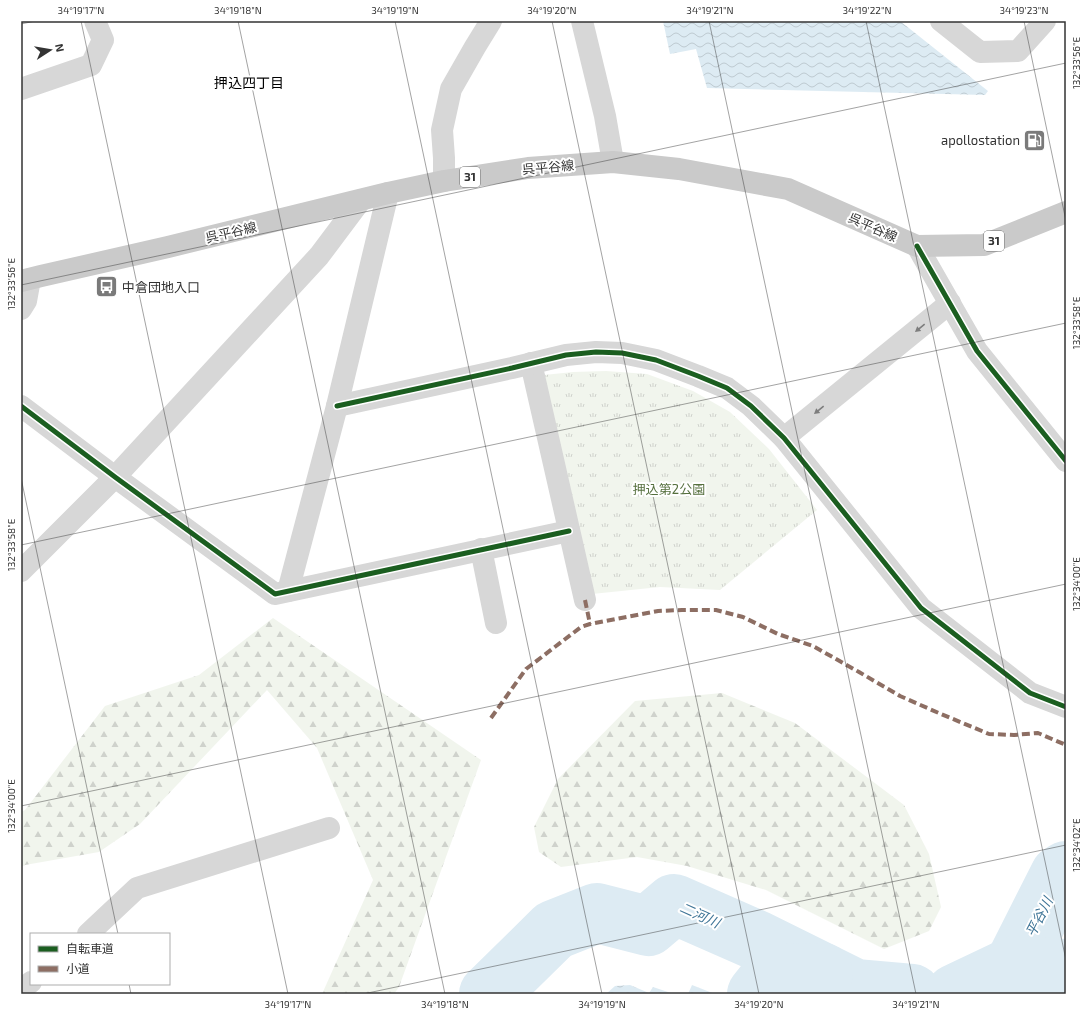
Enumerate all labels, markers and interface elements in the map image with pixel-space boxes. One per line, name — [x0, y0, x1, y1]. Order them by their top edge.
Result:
text: 34°19'17"N — [58, 4, 104, 16]
text: 34°19'18"N — [214, 4, 262, 16]
text: 34°19'19"N — [371, 4, 419, 16]
text: 34°19'20"N — [527, 4, 577, 16]
text: 34°19'21"N — [686, 4, 734, 16]
text: 34°19'22"N — [843, 4, 891, 16]
text: 34°19'23"N — [1000, 4, 1048, 16]
north arrow — [30, 30, 70, 70]
text: 132°33'56"E — [1070, 36, 1082, 89]
text: N — [53, 43, 67, 53]
district label: 押込四丁目 — [214, 74, 284, 91]
fuel station icon: apollostation — [1022, 127, 1048, 153]
place label: apollostation — [941, 132, 1020, 148]
street label: 呉平谷線 — [521, 157, 575, 177]
road number: 31 — [460, 167, 480, 187]
street label: 呉平谷線 — [846, 209, 900, 245]
street label: 呉平谷線 — [204, 218, 258, 246]
road number: 31 — [984, 231, 1004, 251]
text: 132°33'56"E — [5, 257, 17, 310]
bus stop icon: 中倉団地入口 — [94, 274, 120, 300]
place label: 中倉団地入口 — [122, 279, 200, 295]
text: 132°33'58"E — [1070, 296, 1082, 349]
one-way arrow — [914, 324, 925, 332]
one-way arrow — [813, 406, 824, 415]
park label: 押込第2公園 — [633, 481, 705, 497]
text: 132°33'58"E — [5, 518, 17, 571]
text: 132°34'00"E — [1070, 557, 1082, 611]
text: 132°34'00"E — [5, 779, 17, 833]
text: 132°34'02"E — [1070, 818, 1082, 872]
water label: 平谷川 — [1021, 892, 1057, 939]
water label: 二河川 — [678, 898, 725, 932]
legend — [30, 933, 170, 985]
text: 自転車道 — [66, 941, 114, 955]
text: 小道 — [66, 961, 90, 975]
text: 34°19'17"N — [265, 998, 311, 1010]
text: 34°19'18"N — [421, 998, 469, 1010]
text: 34°19'19"N — [578, 998, 626, 1010]
text: 34°19'20"N — [734, 998, 784, 1010]
text: 34°19'21"N — [892, 998, 940, 1010]

